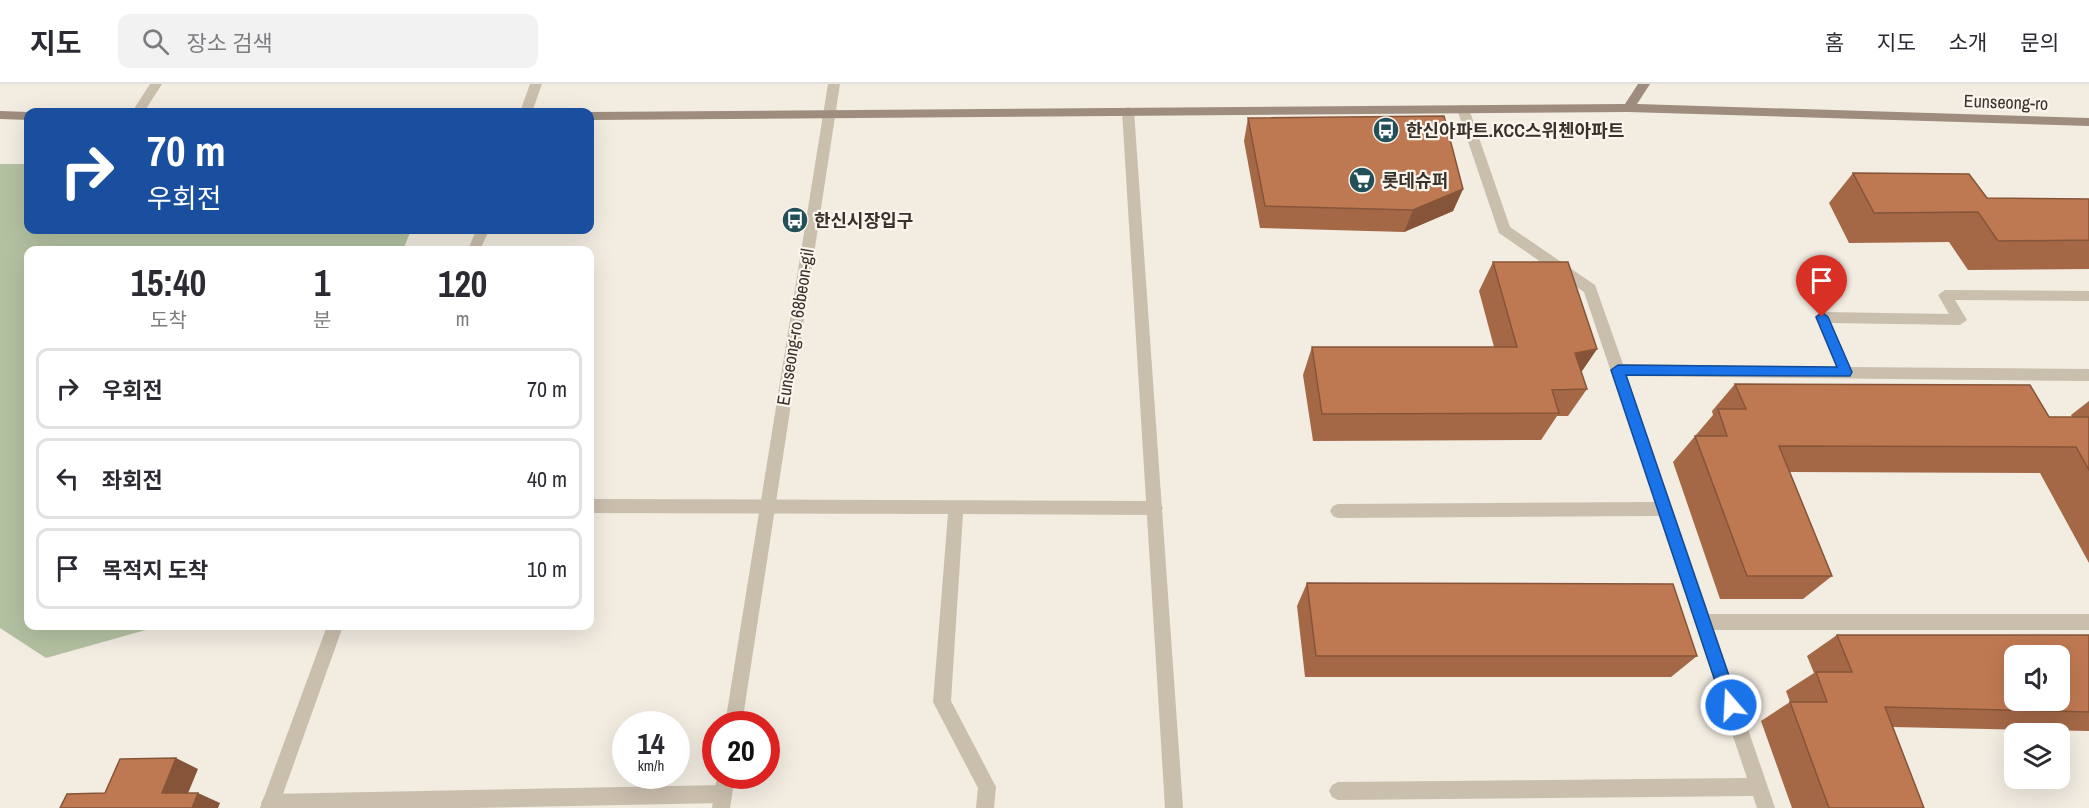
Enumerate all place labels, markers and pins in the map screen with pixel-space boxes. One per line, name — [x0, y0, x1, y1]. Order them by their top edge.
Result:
bus stop icon: 한신아파트.KCC스위첸아파트 — [1371, 115, 1401, 145]
place label: 한신아파트.KCC스위첸아파트 — [1406, 118, 1624, 143]
supermarket icon: 롯데슈퍼 — [1347, 165, 1377, 195]
place label: 롯데슈퍼 — [1382, 168, 1448, 193]
bus stop icon: 한신시장입구 — [780, 205, 810, 235]
place label: 한신시장입구 — [814, 208, 913, 233]
pin — [1796, 255, 1847, 317]

